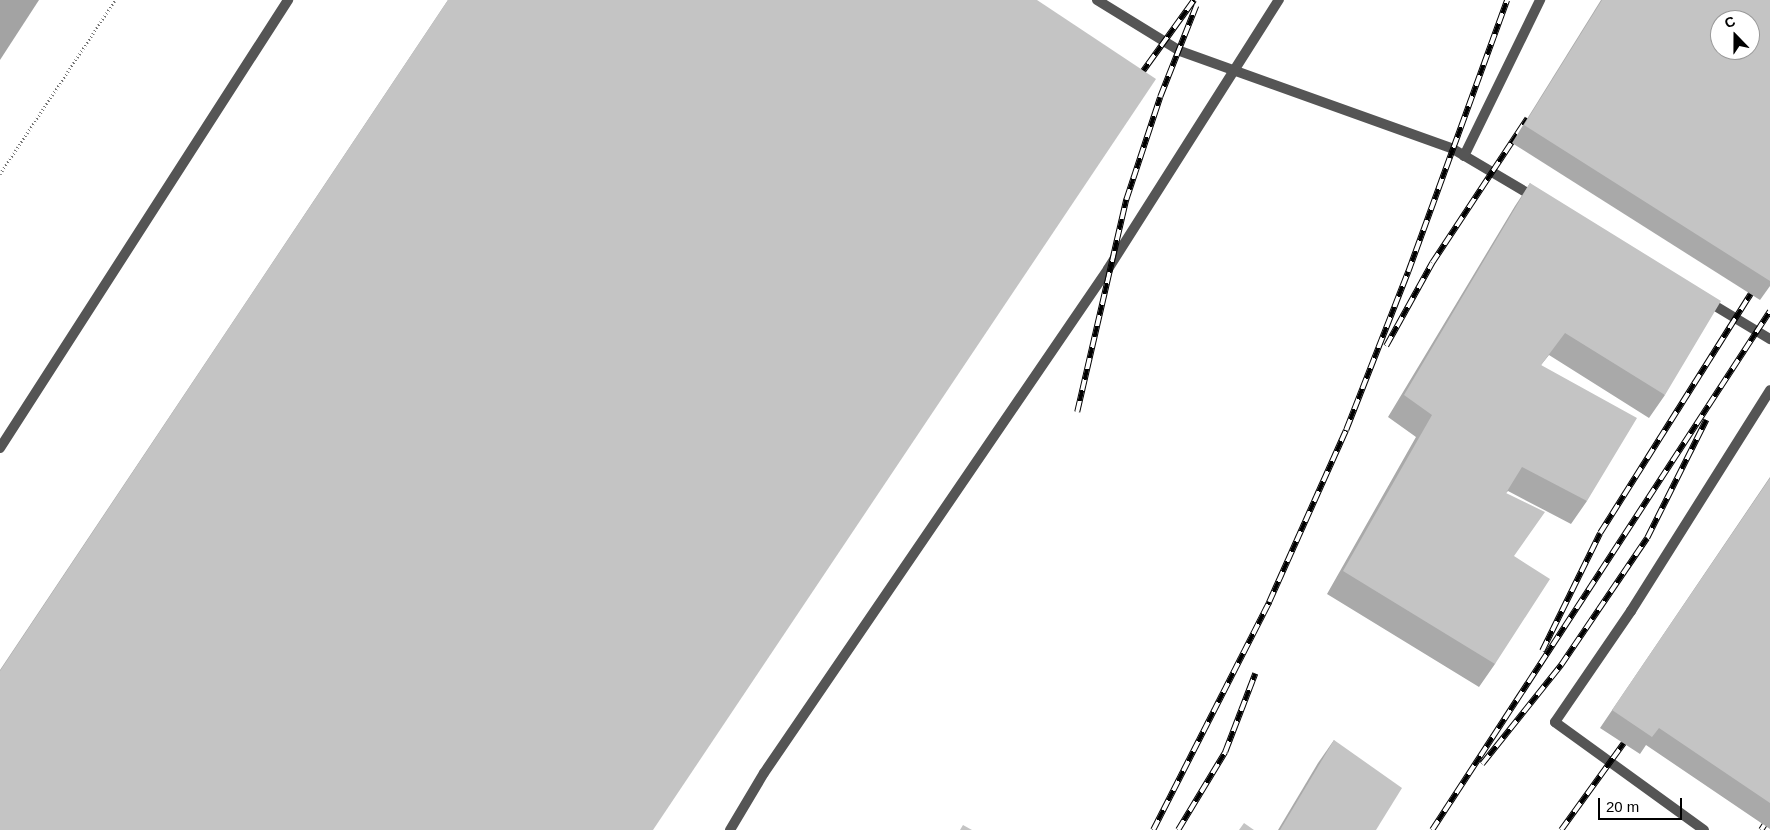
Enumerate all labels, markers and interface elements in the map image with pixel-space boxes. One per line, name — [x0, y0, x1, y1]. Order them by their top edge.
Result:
north arrow — [1710, 10, 1760, 60]
text: С — [1722, 13, 1737, 31]
scale bar — [1600, 788, 1684, 820]
text: 20 m — [1606, 798, 1639, 815]

